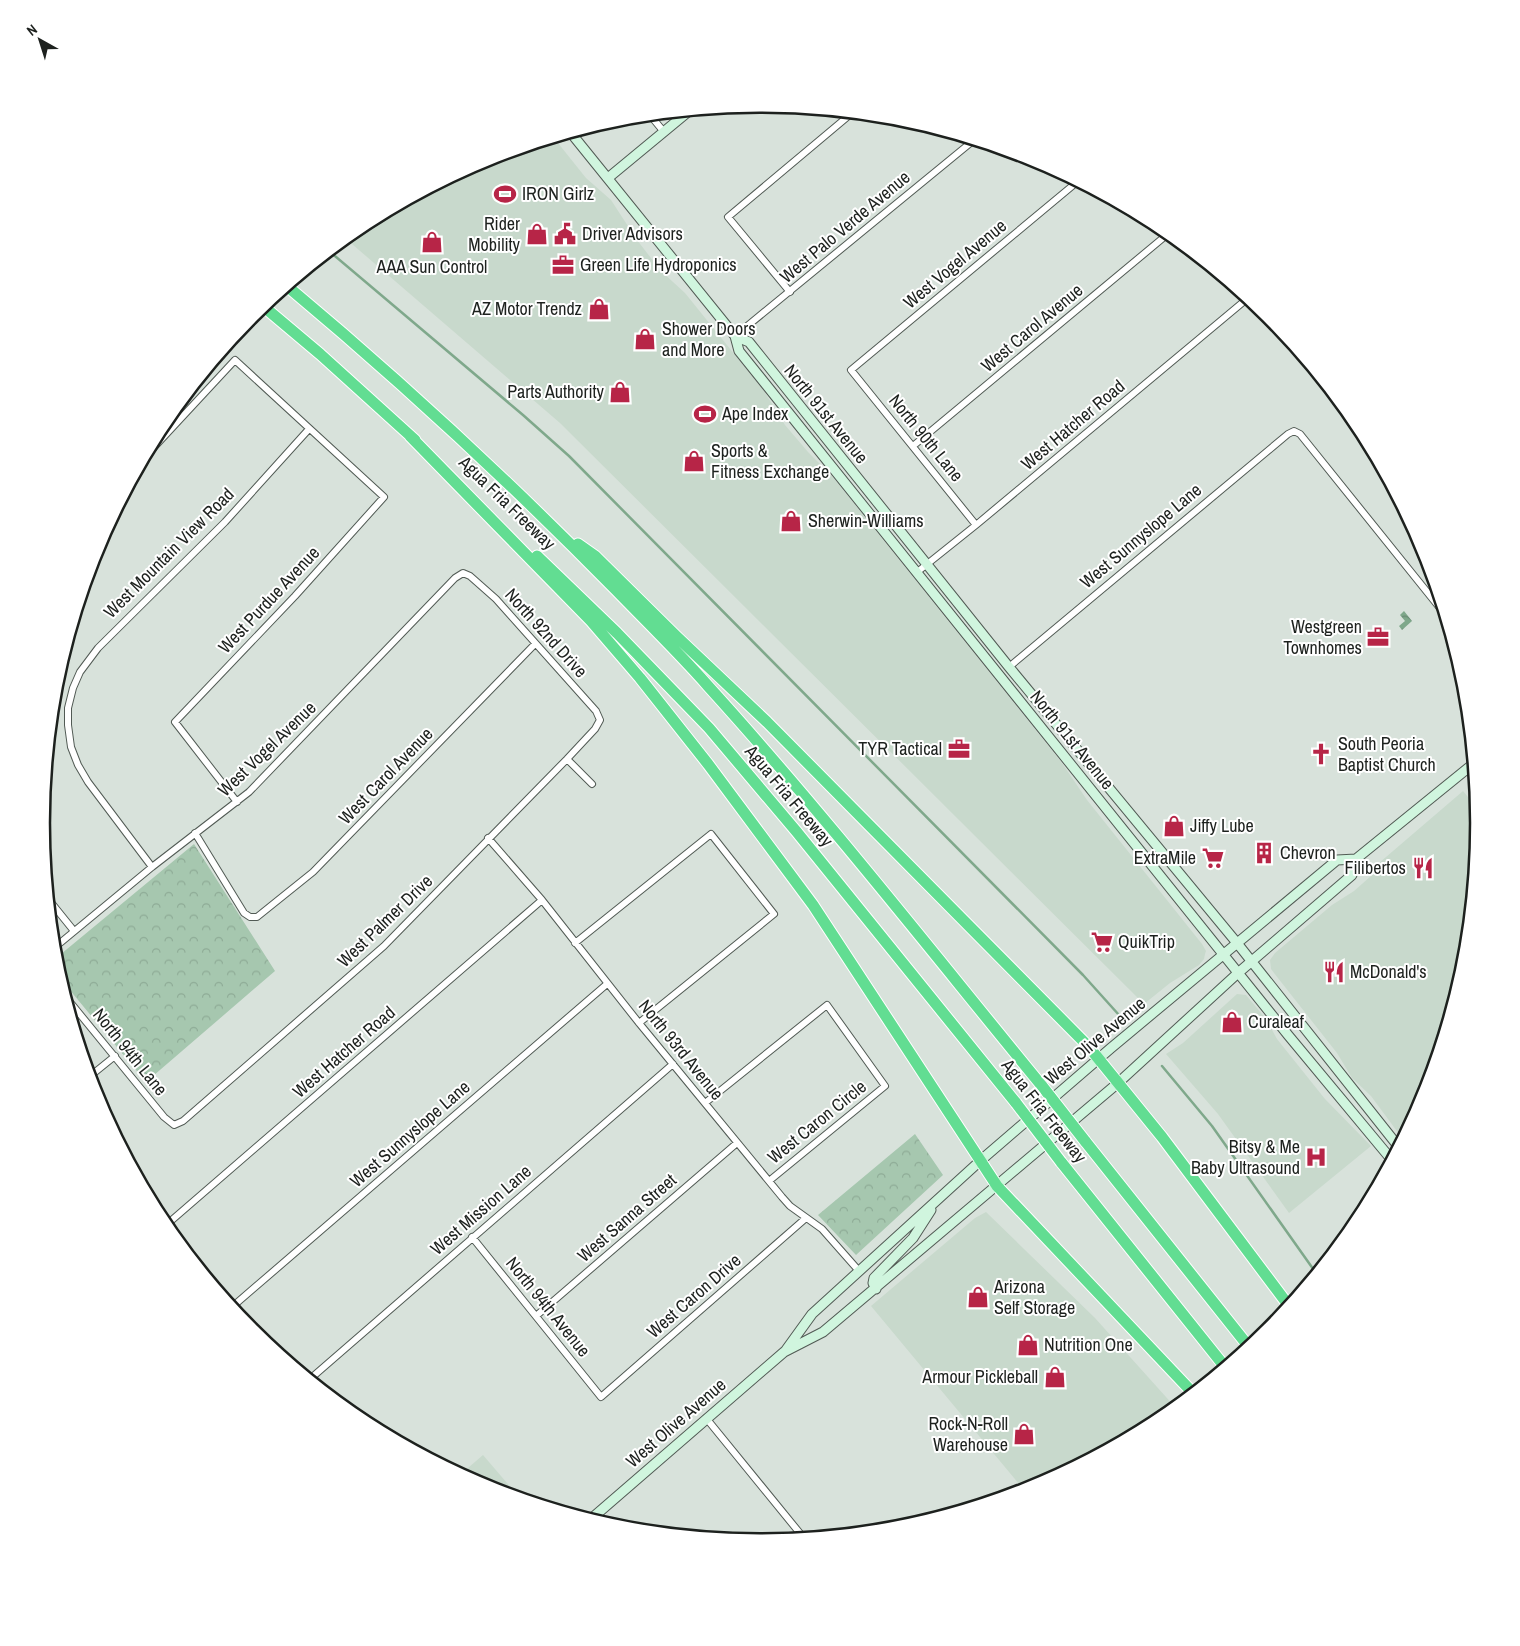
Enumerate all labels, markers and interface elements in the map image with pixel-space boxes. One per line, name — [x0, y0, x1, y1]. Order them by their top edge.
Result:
north arrow — [15, 15, 65, 65]
text: N — [23, 20, 41, 40]
street label: West Palo Verde Avenue — [774, 165, 915, 289]
sports icon: IRON Girlz — [492, 181, 518, 207]
place label: IRON Girlz — [522, 181, 594, 206]
place label: Rider Mobility — [468, 211, 521, 257]
street label: West Vogel Avenue — [898, 213, 1012, 314]
shop icon: Rider Mobility — [524, 221, 550, 247]
public building icon: Driver Advisors — [552, 221, 578, 247]
place label: Driver Advisors — [582, 221, 683, 246]
shop icon: AAA Sun Control — [419, 229, 445, 255]
office icon: Green Life Hydroponics — [550, 252, 576, 278]
place label: Green Life Hydroponics — [580, 252, 737, 277]
place label: AAA Sun Control — [376, 254, 487, 279]
street label: West Carol Avenue — [975, 278, 1088, 378]
place label: AZ Motor Trendz — [471, 296, 582, 321]
shop icon: AZ Motor Trendz — [586, 296, 612, 322]
place label: Shower Doors and More — [662, 316, 756, 362]
shop icon: Shower Doors and More — [632, 326, 658, 352]
street label: North 91st Avenue — [779, 359, 874, 469]
street label: West Hatcher Road — [1015, 374, 1130, 476]
place label: Parts Authority — [507, 379, 605, 404]
shop icon: Parts Authority — [607, 379, 633, 405]
street label: North 90th Lane — [883, 389, 969, 487]
sports icon: Ape Index — [692, 401, 718, 427]
place label: Ape Index — [721, 401, 789, 426]
place label: Sports & Fitness Exchange — [711, 438, 829, 484]
shop icon: Sports & Fitness Exchange — [681, 448, 707, 474]
street label: Agua Fria Freeway — [453, 449, 562, 556]
street label: West Sunnyslope Lane — [1075, 477, 1207, 594]
street label: West Mountain View Road — [98, 482, 239, 623]
shop icon: Sherwin-Williams — [778, 508, 804, 534]
place label: Sherwin-Williams — [808, 508, 924, 533]
street label: West Purdue Avenue — [212, 541, 325, 659]
street label: North 92nd Drive — [499, 583, 593, 683]
place label: Westgreen Townhomes — [1283, 614, 1362, 660]
office icon: Westgreen Townhomes — [1365, 624, 1391, 650]
street label: North 91st Avenue — [1025, 685, 1120, 795]
street label: West Vogel Avenue — [212, 695, 321, 802]
street label: West Carol Avenue — [333, 722, 438, 830]
place label: South Peoria Baptist Church — [1338, 731, 1436, 777]
place label: TYR Tactical — [858, 736, 942, 761]
office icon: TYR Tactical — [946, 736, 972, 762]
street label: Agua Fria Freeway — [739, 739, 840, 852]
church icon: South Peoria Baptist Church — [1308, 741, 1334, 767]
shop icon: Jiffy Lube — [1161, 813, 1187, 839]
place label: Jiffy Lube — [1190, 813, 1254, 838]
building icon: Chevron — [1251, 840, 1277, 866]
place label: Chevron — [1280, 840, 1336, 865]
place label: ExtraMile — [1134, 845, 1196, 870]
supermarket icon: ExtraMile — [1200, 845, 1226, 871]
place label: Filibertos — [1344, 855, 1406, 880]
restaurant icon: Filibertos — [1410, 855, 1436, 881]
street label: West Palmer Drive — [332, 869, 438, 973]
supermarket icon: QuikTrip — [1089, 929, 1115, 955]
place label: QuikTrip — [1118, 929, 1175, 954]
restaurant icon: McDonald's — [1321, 959, 1347, 985]
place label: McDonald's — [1350, 959, 1427, 984]
street label: West Olive Avenue — [1039, 991, 1151, 1090]
street label: North 93rd Avenue — [633, 994, 730, 1105]
street label: West Hatcher Road — [287, 1000, 400, 1103]
street label: North 94th Lane — [87, 1003, 173, 1101]
shop icon: Curaleaf — [1219, 1009, 1245, 1035]
place label: Curaleaf — [1248, 1009, 1305, 1034]
street label: Agua Fria Freeway — [995, 1053, 1093, 1168]
street label: West Sunnyslope Lane — [344, 1074, 475, 1193]
street label: West Caron Circle — [762, 1074, 871, 1169]
place label: Bitsy & Me Baby Ultrasound — [1191, 1134, 1300, 1180]
hospital icon: Bitsy & Me Baby Ultrasound — [1303, 1144, 1329, 1170]
street label: West Mission Lane — [425, 1159, 536, 1260]
street label: West Sanna Street — [572, 1168, 682, 1268]
street label: West Caron Drive — [641, 1248, 746, 1343]
street label: North 94th Avenue — [500, 1251, 597, 1362]
place label: Arizona Self Storage — [993, 1274, 1075, 1320]
shop icon: Arizona Self Storage — [965, 1284, 991, 1310]
shop icon: Nutrition One — [1015, 1332, 1041, 1358]
place label: Nutrition One — [1044, 1332, 1133, 1357]
place label: Armour Pickleball — [921, 1364, 1038, 1389]
shop icon: Armour Pickleball — [1042, 1364, 1068, 1390]
street label: West Olive Avenue — [620, 1372, 731, 1473]
place label: Rock-N-Roll Warehouse — [928, 1411, 1008, 1457]
shop icon: Rock-N-Roll Warehouse — [1011, 1421, 1037, 1447]

